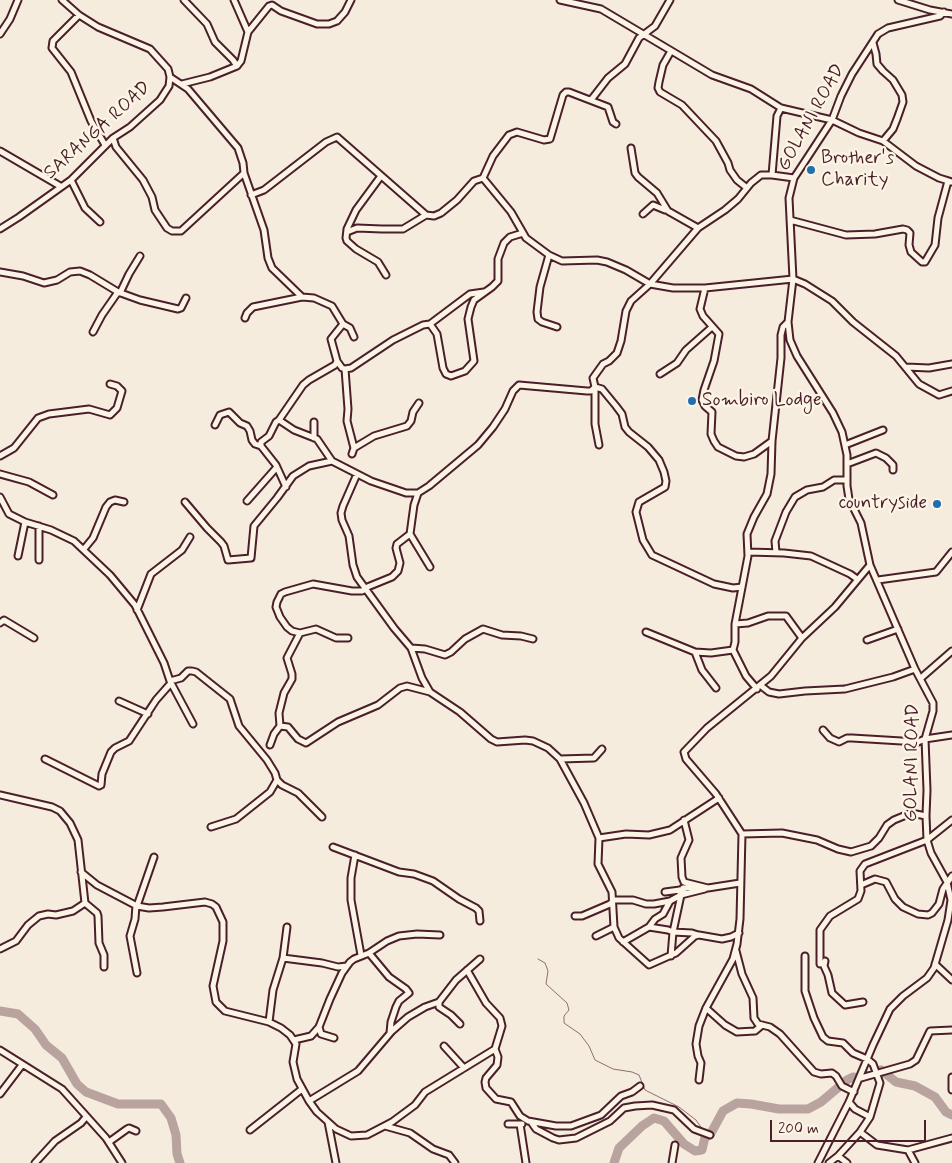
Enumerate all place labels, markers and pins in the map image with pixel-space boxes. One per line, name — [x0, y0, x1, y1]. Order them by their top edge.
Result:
place label: Brother's Charity — [821, 148, 894, 192]
marker: Brother's Charity — [805, 164, 817, 176]
place label: Sombiro Lodge — [702, 390, 821, 412]
marker: Sombiro Lodge — [686, 395, 698, 407]
place label: countryside — [838, 493, 927, 515]
marker: countryside — [931, 498, 943, 510]

